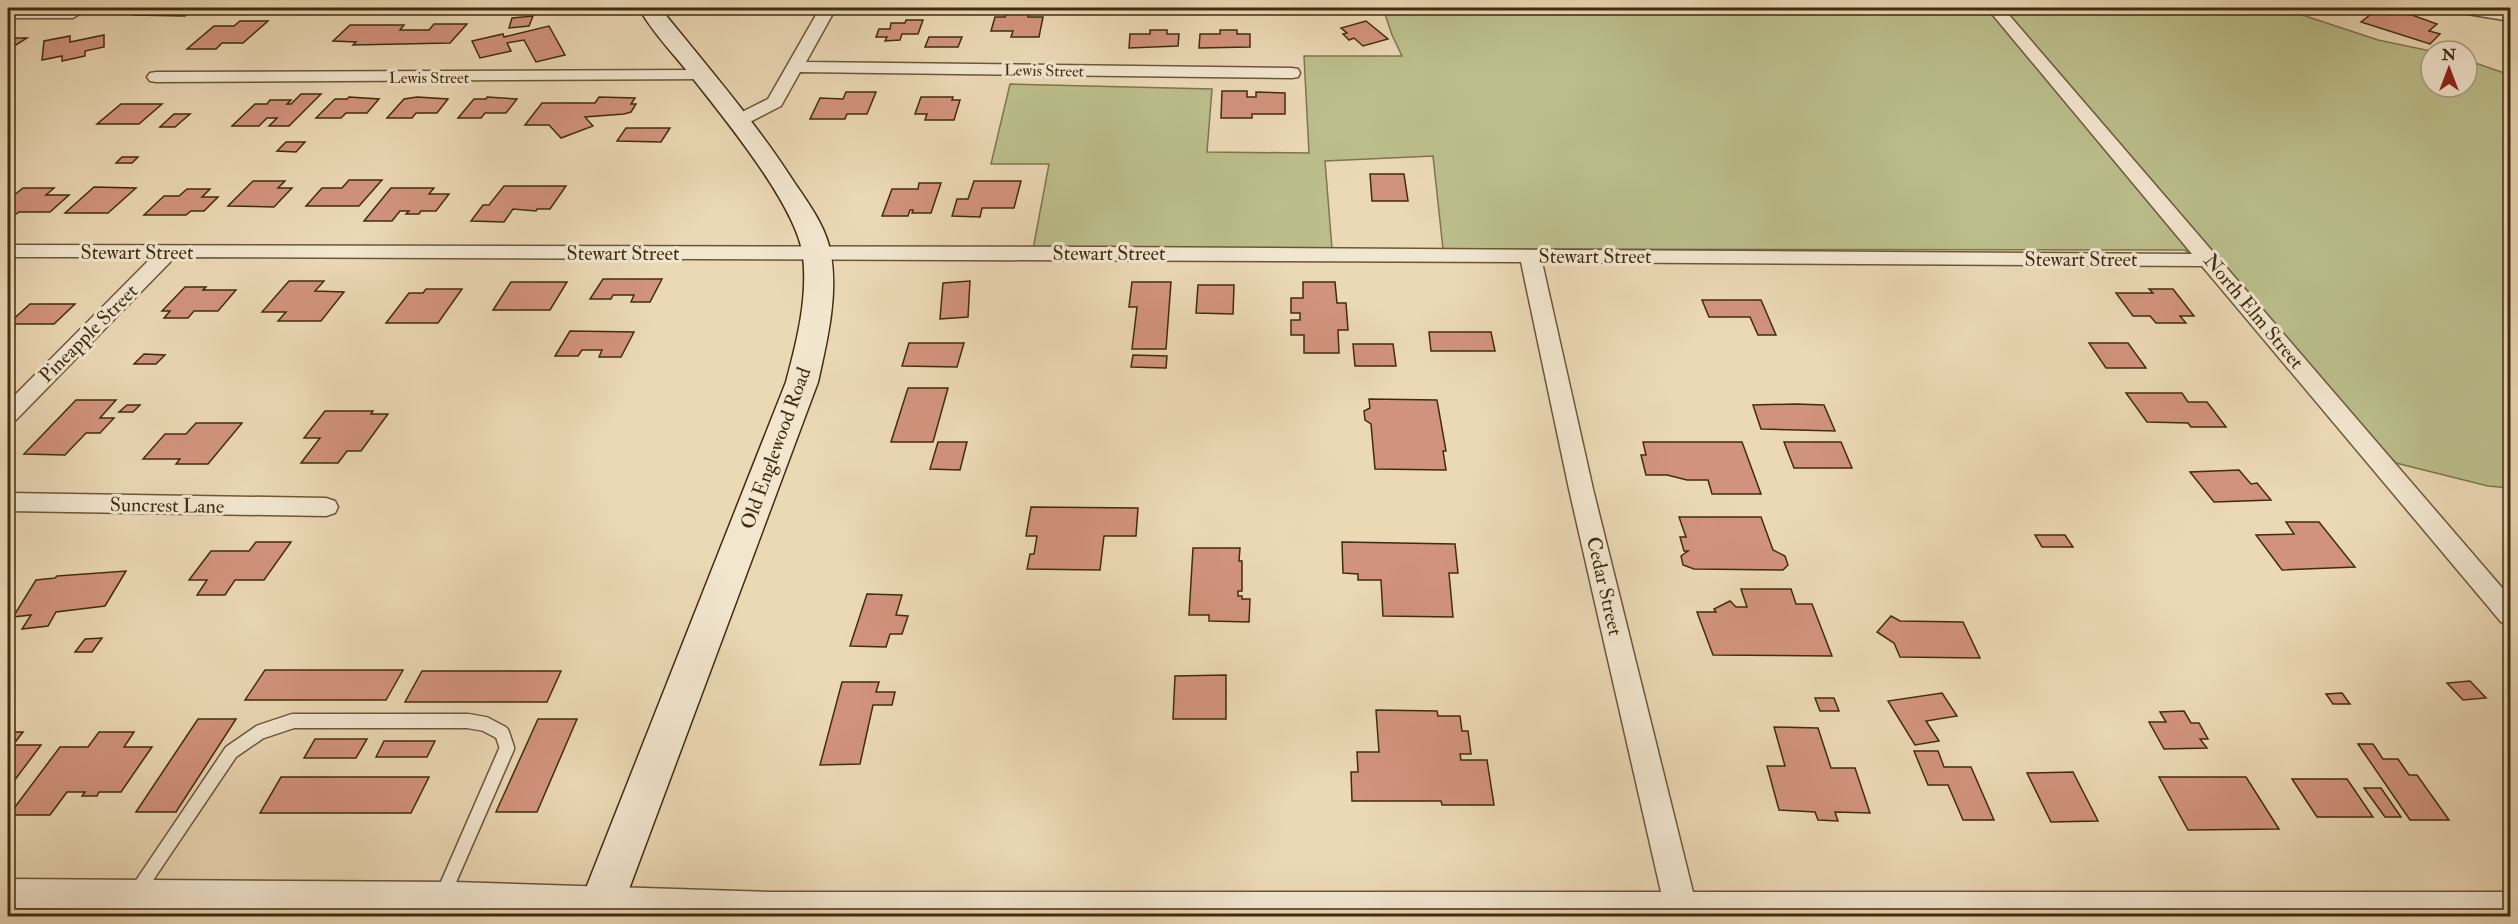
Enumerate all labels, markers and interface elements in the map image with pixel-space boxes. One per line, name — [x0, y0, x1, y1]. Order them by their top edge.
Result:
north arrow — [2419, 39, 2479, 99]
text: N — [2441, 45, 2457, 65]
street label: Lewis Street — [1004, 60, 1084, 82]
street label: Lewis Street — [389, 68, 469, 88]
street label: Stewart Street — [81, 240, 194, 265]
street label: Stewart Street — [567, 241, 680, 266]
street label: Stewart Street — [1053, 241, 1166, 266]
street label: Stewart Street — [1539, 244, 1652, 269]
street label: Stewart Street — [2025, 247, 2138, 272]
street label: North Elm Street — [2198, 248, 2310, 375]
street label: Pineapple Street — [34, 278, 144, 389]
street label: Old Englewood Road — [735, 364, 816, 533]
street label: Suncrest Lane — [110, 492, 224, 519]
street label: Cedar Street — [1581, 534, 1628, 639]

